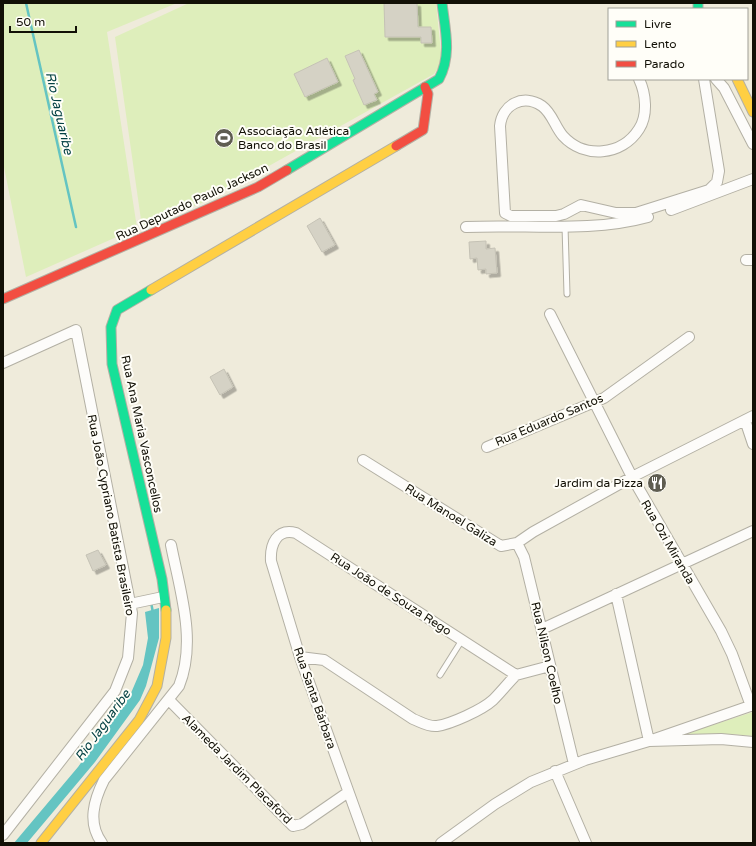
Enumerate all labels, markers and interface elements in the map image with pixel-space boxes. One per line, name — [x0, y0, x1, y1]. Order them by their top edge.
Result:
scale bar — [10, 8, 76, 34]
legend — [608, 8, 748, 80]
text: 50 m — [16, 15, 45, 29]
text: Livre — [644, 17, 672, 31]
text: Lento — [644, 37, 677, 51]
text: Parado — [644, 57, 685, 71]
water label: Rio Jaguaribe — [42, 70, 76, 157]
place label: Associação Atlética Banco do Brasil — [238, 124, 349, 152]
sports icon: Associação Atlética Banco do Brasil — [213, 127, 235, 149]
street label: Rua Deputado Paulo Jackson — [114, 161, 270, 243]
street label: Rua Ana Maria Vasconcellos — [118, 354, 166, 514]
street label: Rua Eduardo Santos — [493, 391, 605, 449]
street label: Rua João Cypriano Batista Brasileiro — [85, 413, 137, 617]
restaurant icon: Jardim da Pizza — [646, 472, 668, 494]
place label: Jardim da Pizza — [554, 476, 643, 490]
street label: Rua Manoel Galiza — [402, 481, 500, 549]
street label: Rua Ozi Miranda — [638, 497, 698, 587]
street label: Rua João de Souza Rego — [328, 550, 454, 638]
street label: Rua Nilson Coelho — [528, 600, 566, 706]
street label: Rua Santa Bárbara — [291, 645, 339, 751]
water label: Rio Jaguaribe — [72, 686, 134, 764]
street label: Alameda Jardim Placaford — [179, 711, 295, 827]

